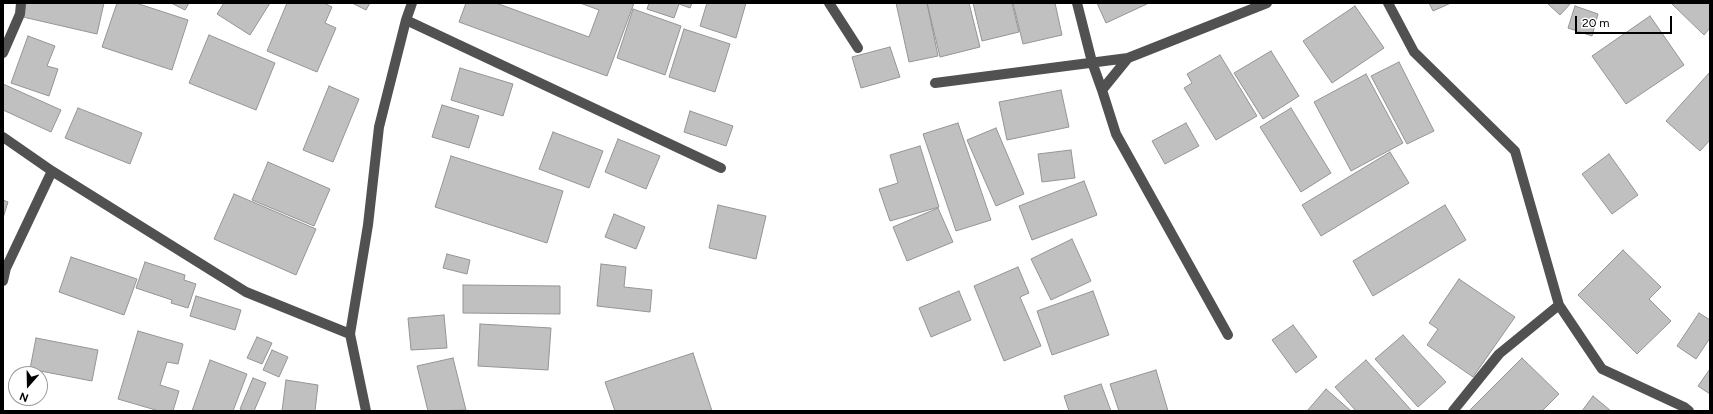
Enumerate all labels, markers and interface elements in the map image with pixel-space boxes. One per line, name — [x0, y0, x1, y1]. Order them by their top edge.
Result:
scale bar — [1577, 8, 1674, 34]
text: 20 m — [1582, 16, 1610, 30]
north arrow — [8, 366, 48, 406]
text: N — [18, 389, 30, 404]

